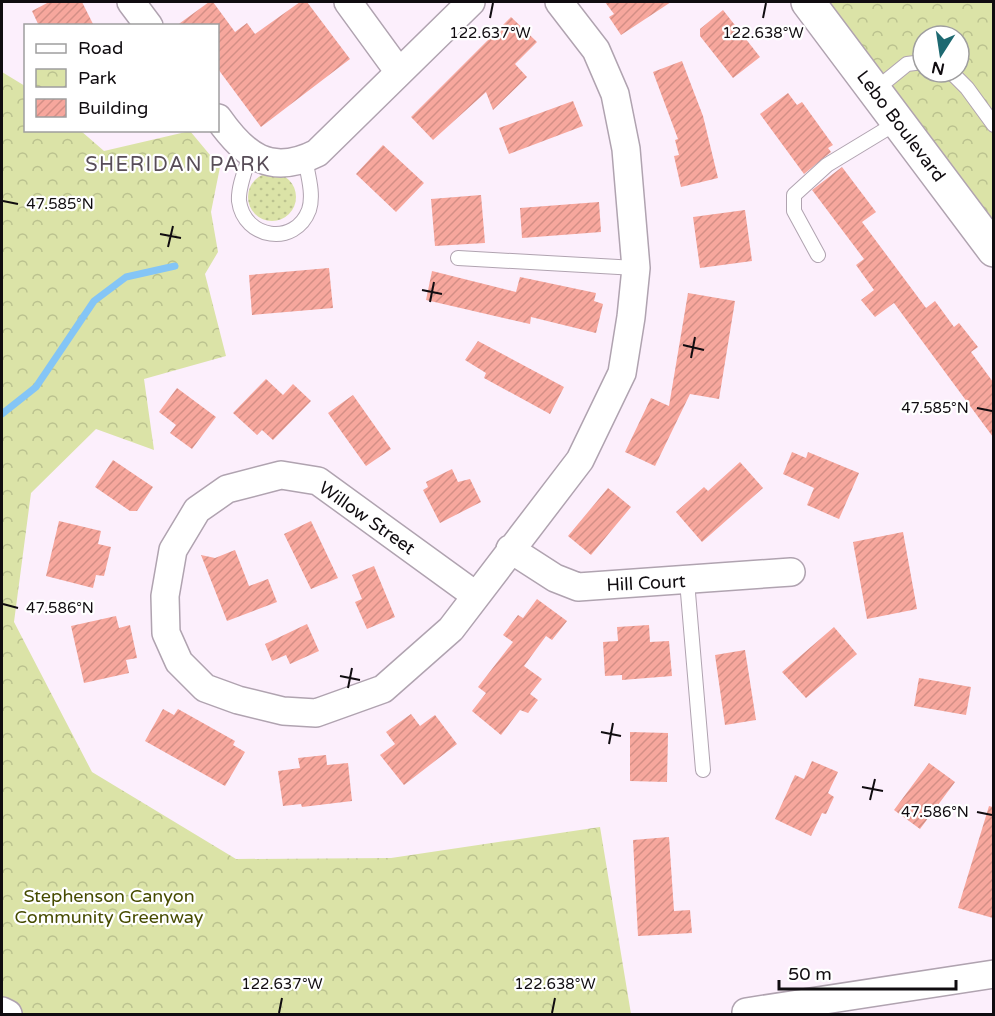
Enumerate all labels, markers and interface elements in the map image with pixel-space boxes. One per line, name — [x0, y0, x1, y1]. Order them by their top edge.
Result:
legend — [24, 24, 219, 132]
text: 122.637°W — [449, 24, 531, 42]
text: 122.638°W — [722, 24, 804, 42]
north arrow — [911, 24, 971, 84]
text: Road — [78, 37, 123, 59]
text: N — [930, 57, 946, 79]
street label: Lebo Boulevard — [852, 66, 950, 186]
text: Park — [78, 67, 117, 89]
text: Building — [78, 97, 148, 119]
district label: SHERIDAN PARK — [85, 153, 271, 177]
text: 47.585°N — [26, 195, 94, 213]
text: 47.585°N — [901, 399, 969, 417]
street label: Willow Street — [315, 477, 420, 559]
street label: Hill Court — [606, 570, 686, 596]
text: 47.586°N — [26, 599, 94, 617]
text: 47.586°N — [901, 803, 969, 821]
park label: Stephenson Canyon Community Greenway — [15, 885, 204, 928]
scale bar — [779, 953, 956, 991]
text: 50 m — [788, 963, 832, 985]
text: 122.637°W — [241, 975, 323, 993]
text: 122.638°W — [514, 975, 596, 993]

